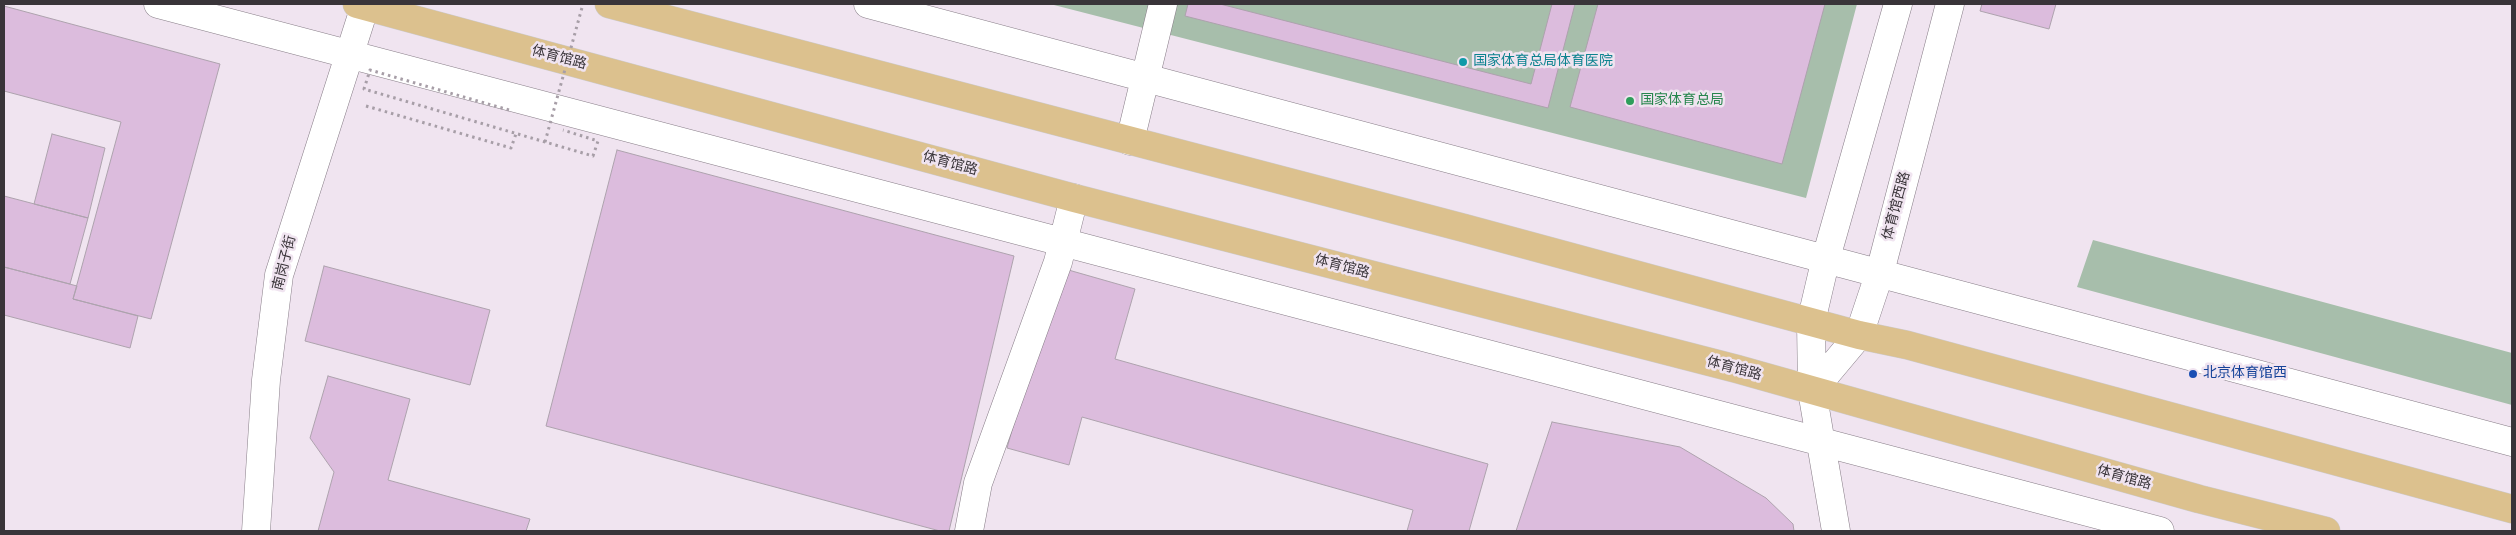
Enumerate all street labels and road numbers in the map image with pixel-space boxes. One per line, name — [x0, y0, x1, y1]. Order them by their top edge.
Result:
street label: 体育馆路 — [530, 43, 588, 73]
street label: 体育馆路 — [921, 149, 979, 179]
street label: 体育馆西路 — [1880, 170, 1914, 242]
street label: 南岗子街 — [270, 234, 300, 292]
street label: 体育馆路 — [1313, 252, 1371, 282]
street label: 体育馆路 — [1705, 354, 1763, 384]
street label: 体育馆路 — [2095, 462, 2153, 494]

